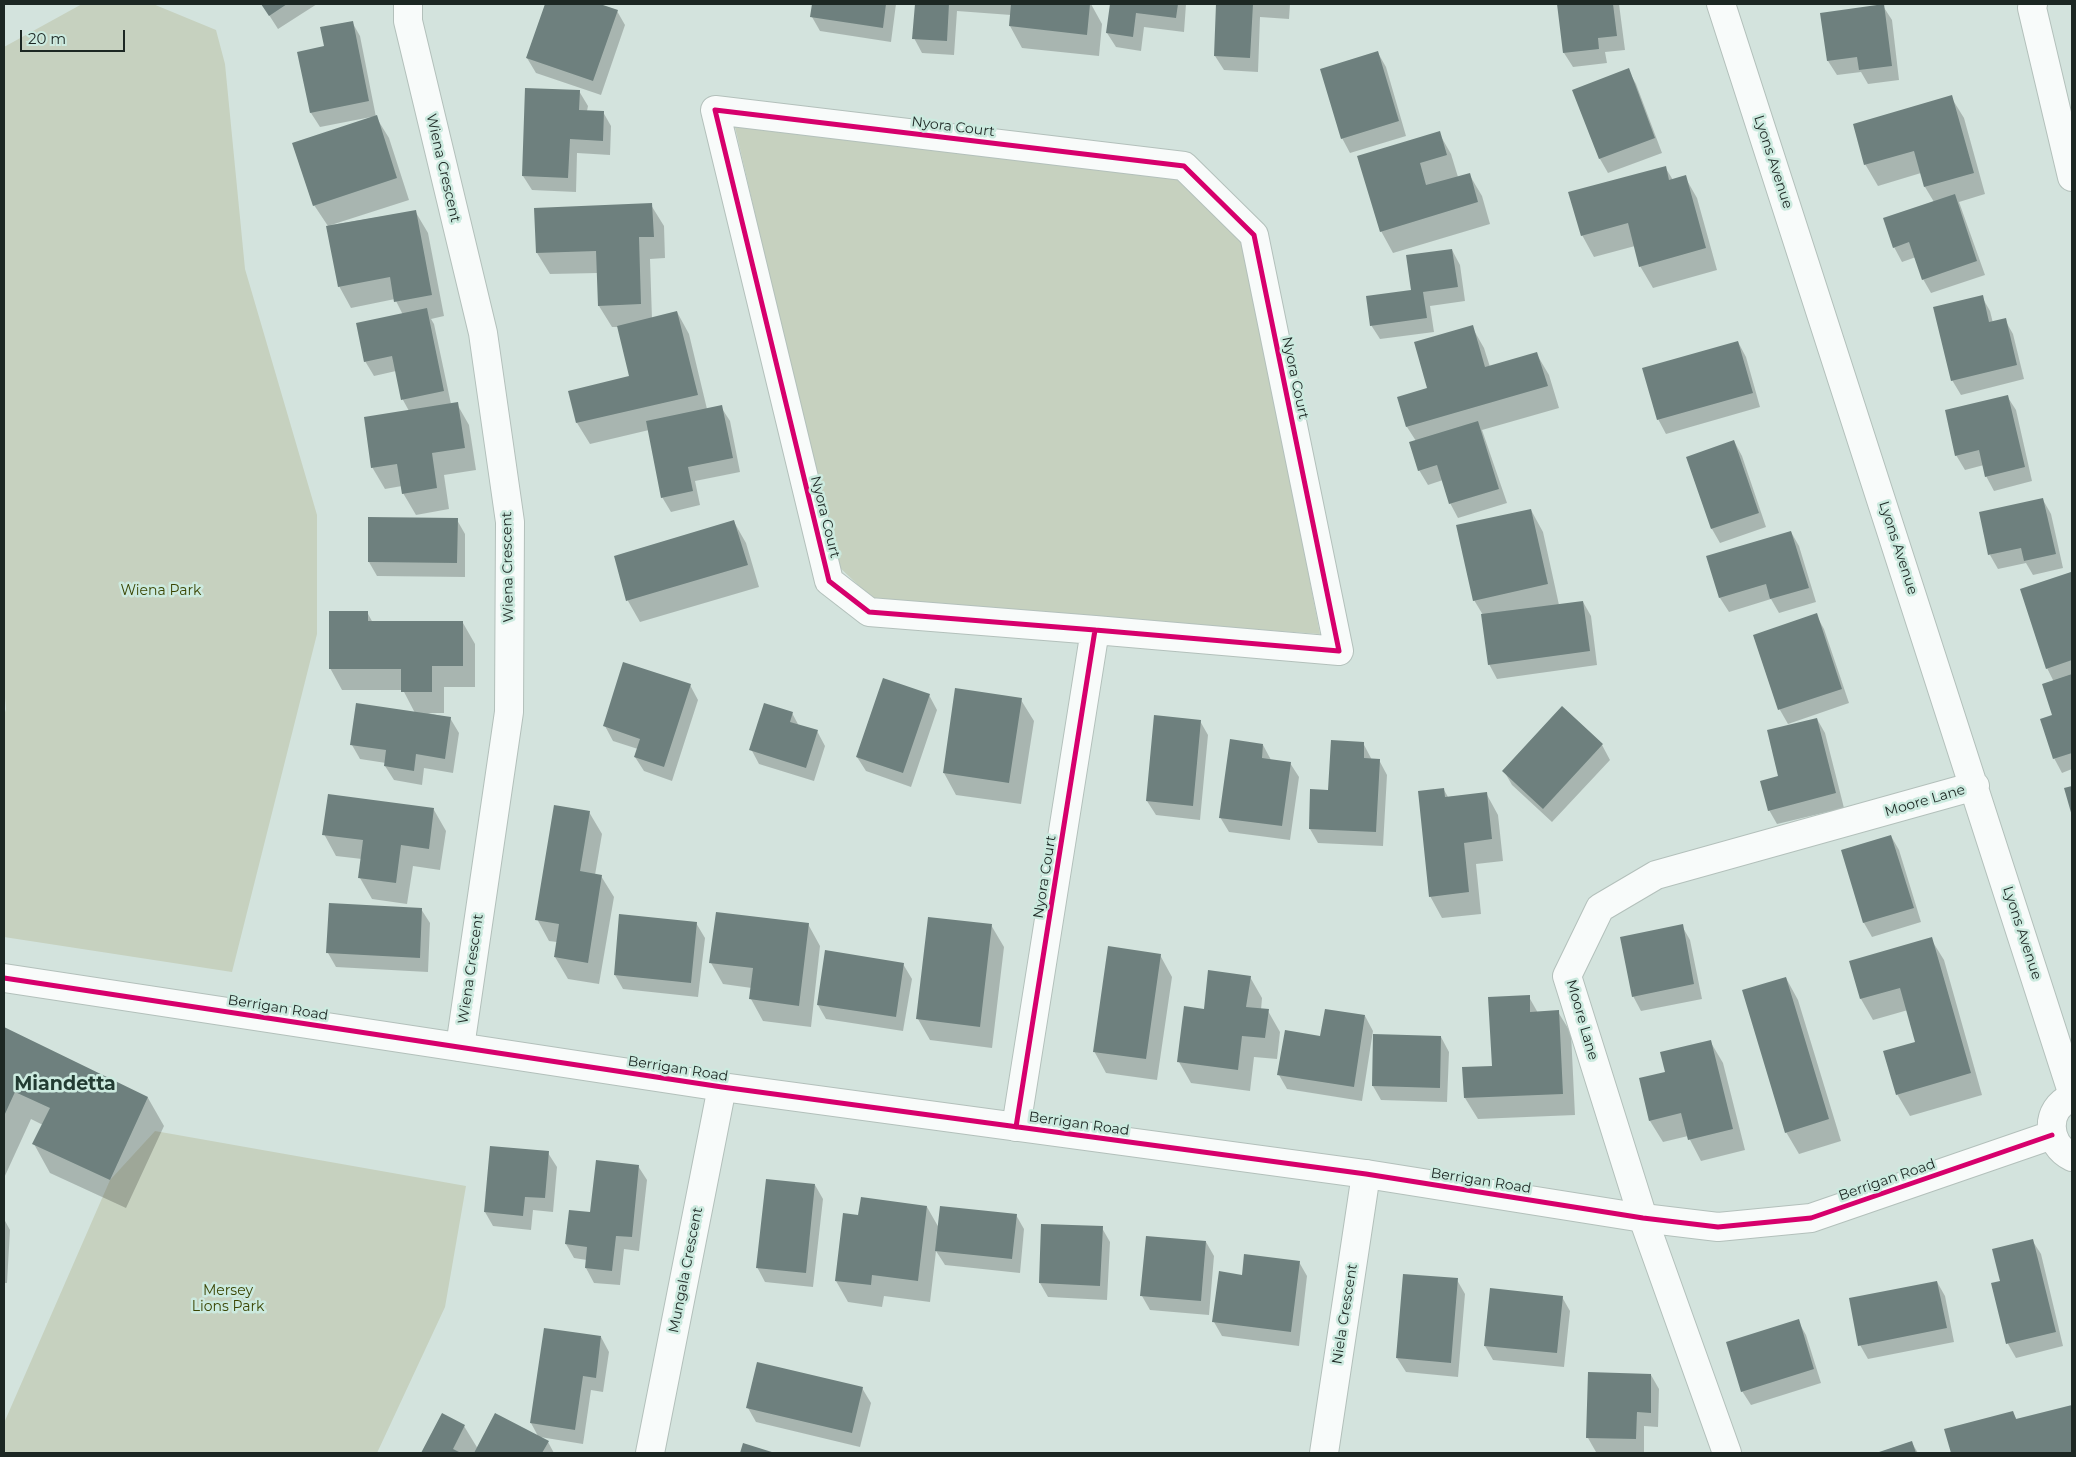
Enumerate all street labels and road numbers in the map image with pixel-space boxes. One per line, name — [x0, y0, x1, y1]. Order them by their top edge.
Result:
street label: Wiena Crescent — [422, 112, 464, 224]
street label: Lyons Avenue — [1750, 113, 1796, 211]
street label: Nyora Court — [910, 114, 996, 140]
street label: Nyora Court — [1278, 335, 1312, 421]
street label: Nyora Court — [807, 474, 843, 560]
street label: Lyons Avenue — [1875, 499, 1921, 597]
street label: Wiena Crescent — [499, 511, 517, 623]
street label: Moore Lane — [1883, 781, 1967, 821]
street label: Nyora Court — [1030, 834, 1060, 920]
street label: Lyons Avenue — [1999, 884, 2045, 982]
street label: Wiena Crescent — [455, 913, 487, 1025]
street label: Moore Lane — [1562, 978, 1602, 1062]
street label: Berrigan Road — [227, 992, 329, 1024]
street label: Berrigan Road — [627, 1053, 729, 1085]
street label: Berrigan Road — [1028, 1109, 1130, 1139]
street label: Berrigan Road — [1836, 1156, 1938, 1204]
street label: Berrigan Road — [1430, 1165, 1532, 1197]
street label: Mungala Crescent — [666, 1206, 706, 1334]
street label: Niela Crescent — [1329, 1263, 1361, 1365]

